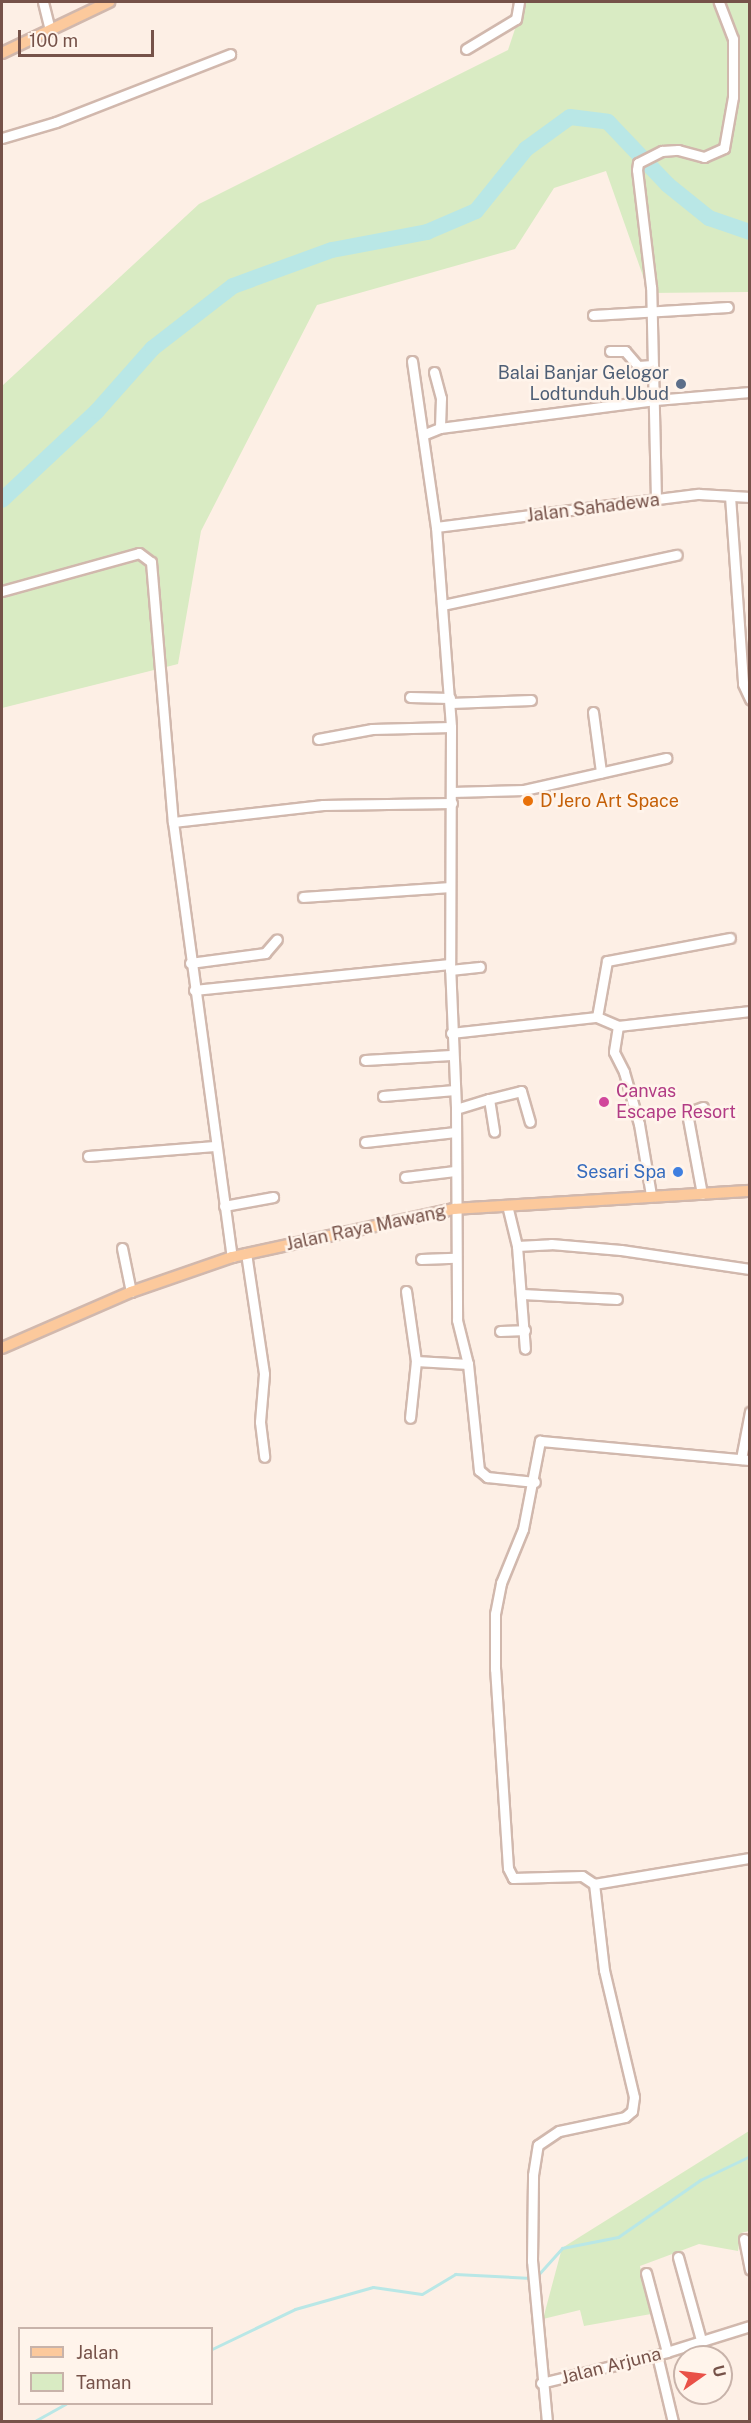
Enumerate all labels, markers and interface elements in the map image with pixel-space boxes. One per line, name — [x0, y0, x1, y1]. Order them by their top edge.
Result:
scale bar — [21, 18, 158, 56]
text: 100 m — [29, 30, 78, 51]
place label: Balai Banjar Gelogor Lodtunduh Ubud — [498, 363, 669, 406]
marker: Balai Banjar Gelogor Lodtunduh Ubud — [674, 377, 688, 391]
street label: Jalan Sahadewa — [525, 489, 661, 527]
place label: D'Jero Art Space — [540, 790, 679, 812]
marker: D'Jero Art Space — [521, 794, 535, 808]
place label: Canvas Escape Resort — [616, 1081, 736, 1124]
marker: Canvas Escape Resort — [597, 1095, 611, 1109]
place label: Sesari Spa — [576, 1161, 666, 1183]
marker: Sesari Spa — [671, 1165, 685, 1179]
street label: Jalan Raya Mawang — [284, 1200, 448, 1256]
legend — [18, 2327, 213, 2405]
text: Jalan — [76, 2342, 119, 2363]
street label: Jalan Arjuna — [559, 2343, 663, 2389]
north arrow — [673, 2345, 733, 2405]
text: U — [708, 2363, 730, 2379]
text: Taman — [76, 2372, 131, 2393]

